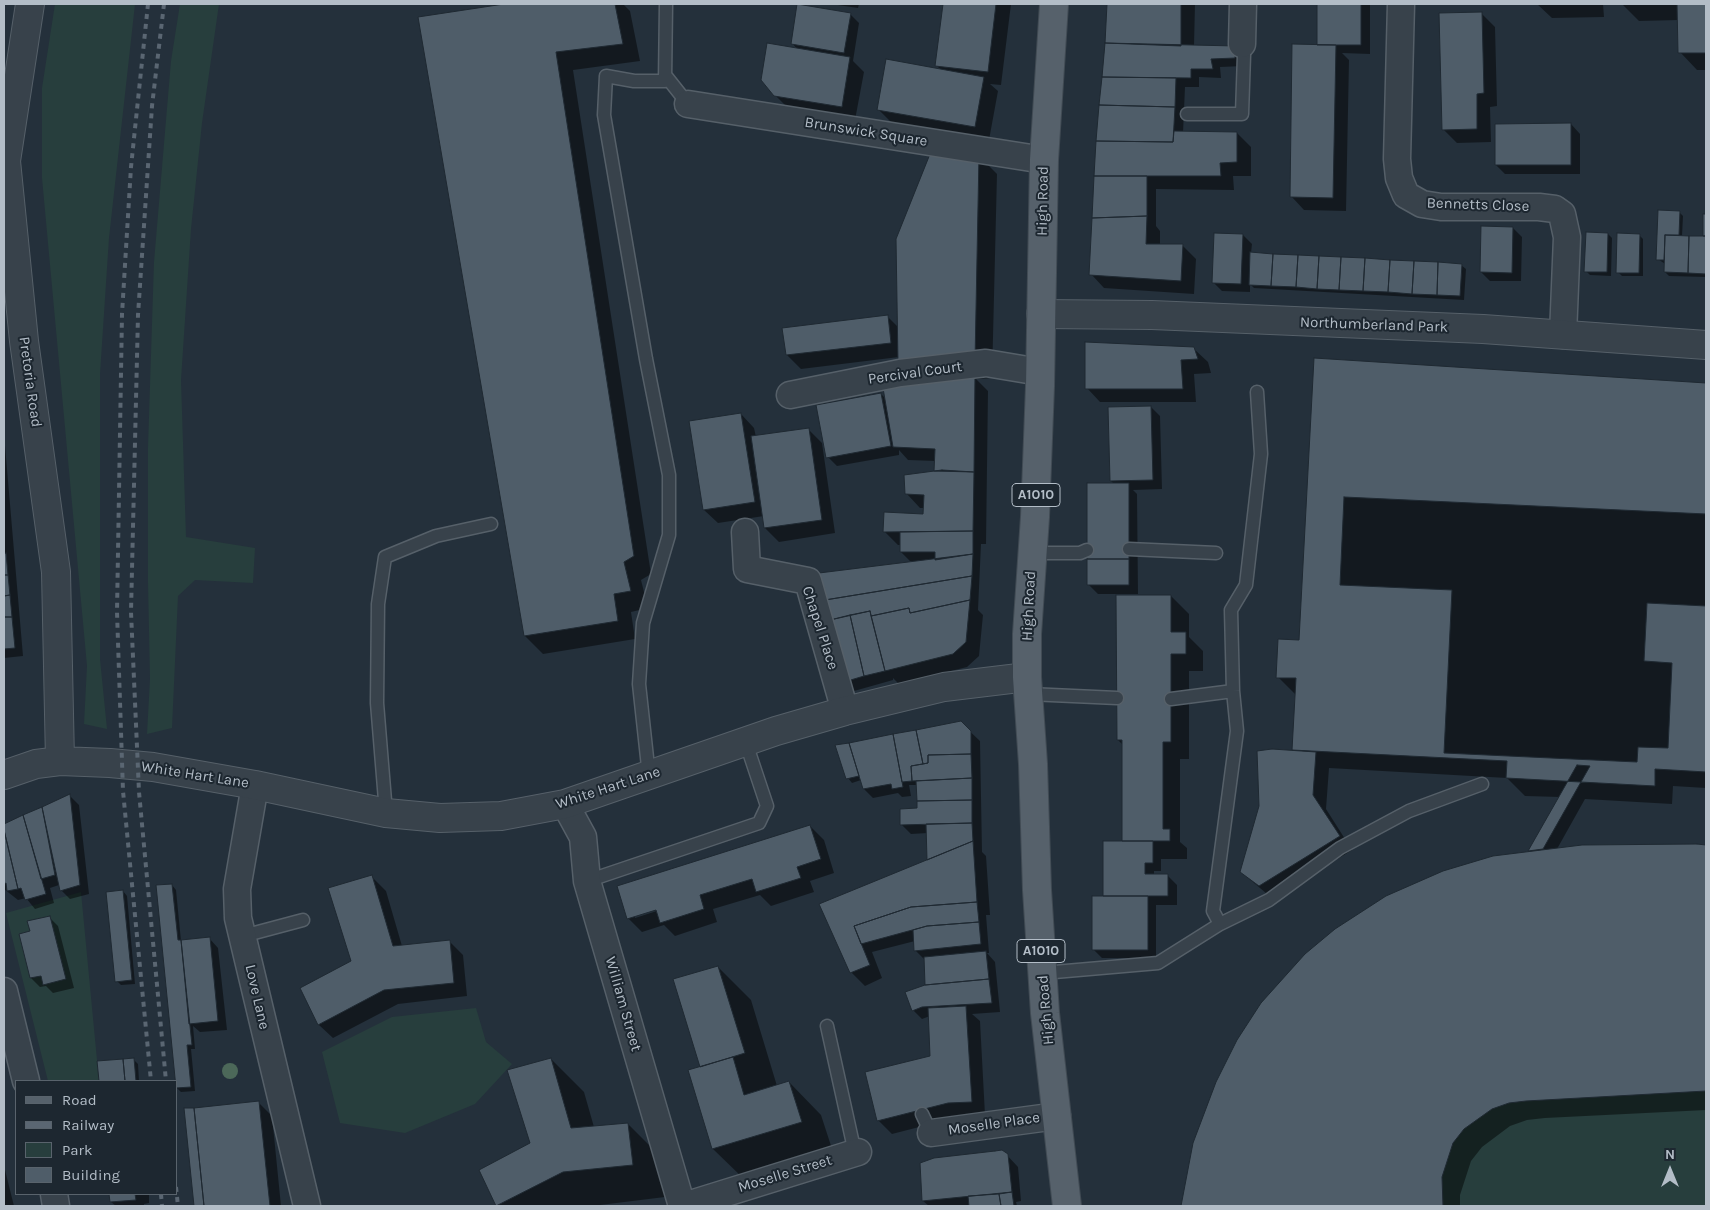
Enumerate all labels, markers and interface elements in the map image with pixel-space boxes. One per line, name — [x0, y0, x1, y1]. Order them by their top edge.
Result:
street label: Brunswick Square — [803, 113, 929, 151]
street label: High Road — [1033, 166, 1053, 236]
street label: Bennetts Close — [1426, 194, 1530, 216]
street label: Northumberland Park — [1300, 313, 1448, 337]
street label: Pretoria Road — [15, 335, 45, 429]
street label: Percival Court — [867, 357, 963, 389]
road number: A1010 — [1012, 484, 1060, 506]
street label: High Road — [1018, 571, 1040, 641]
street label: Chapel Place — [798, 584, 842, 672]
street label: White Hart Lane — [140, 758, 250, 792]
street label: White Hart Lane — [553, 763, 663, 813]
road number: A1010 — [1017, 939, 1065, 962]
street label: William Street — [601, 955, 645, 1053]
street label: Love Lane — [241, 963, 273, 1031]
street label: High Road — [1034, 974, 1058, 1046]
legend — [15, 1080, 178, 1195]
text: Road — [62, 1091, 97, 1109]
street label: Moselle Place — [947, 1109, 1041, 1139]
text: Railway — [62, 1116, 114, 1134]
text: Park — [62, 1141, 92, 1159]
north arrow — [1645, 1145, 1695, 1195]
text: N — [1665, 1146, 1675, 1163]
street label: Moselle Street — [736, 1151, 834, 1197]
text: Building — [62, 1166, 120, 1184]

